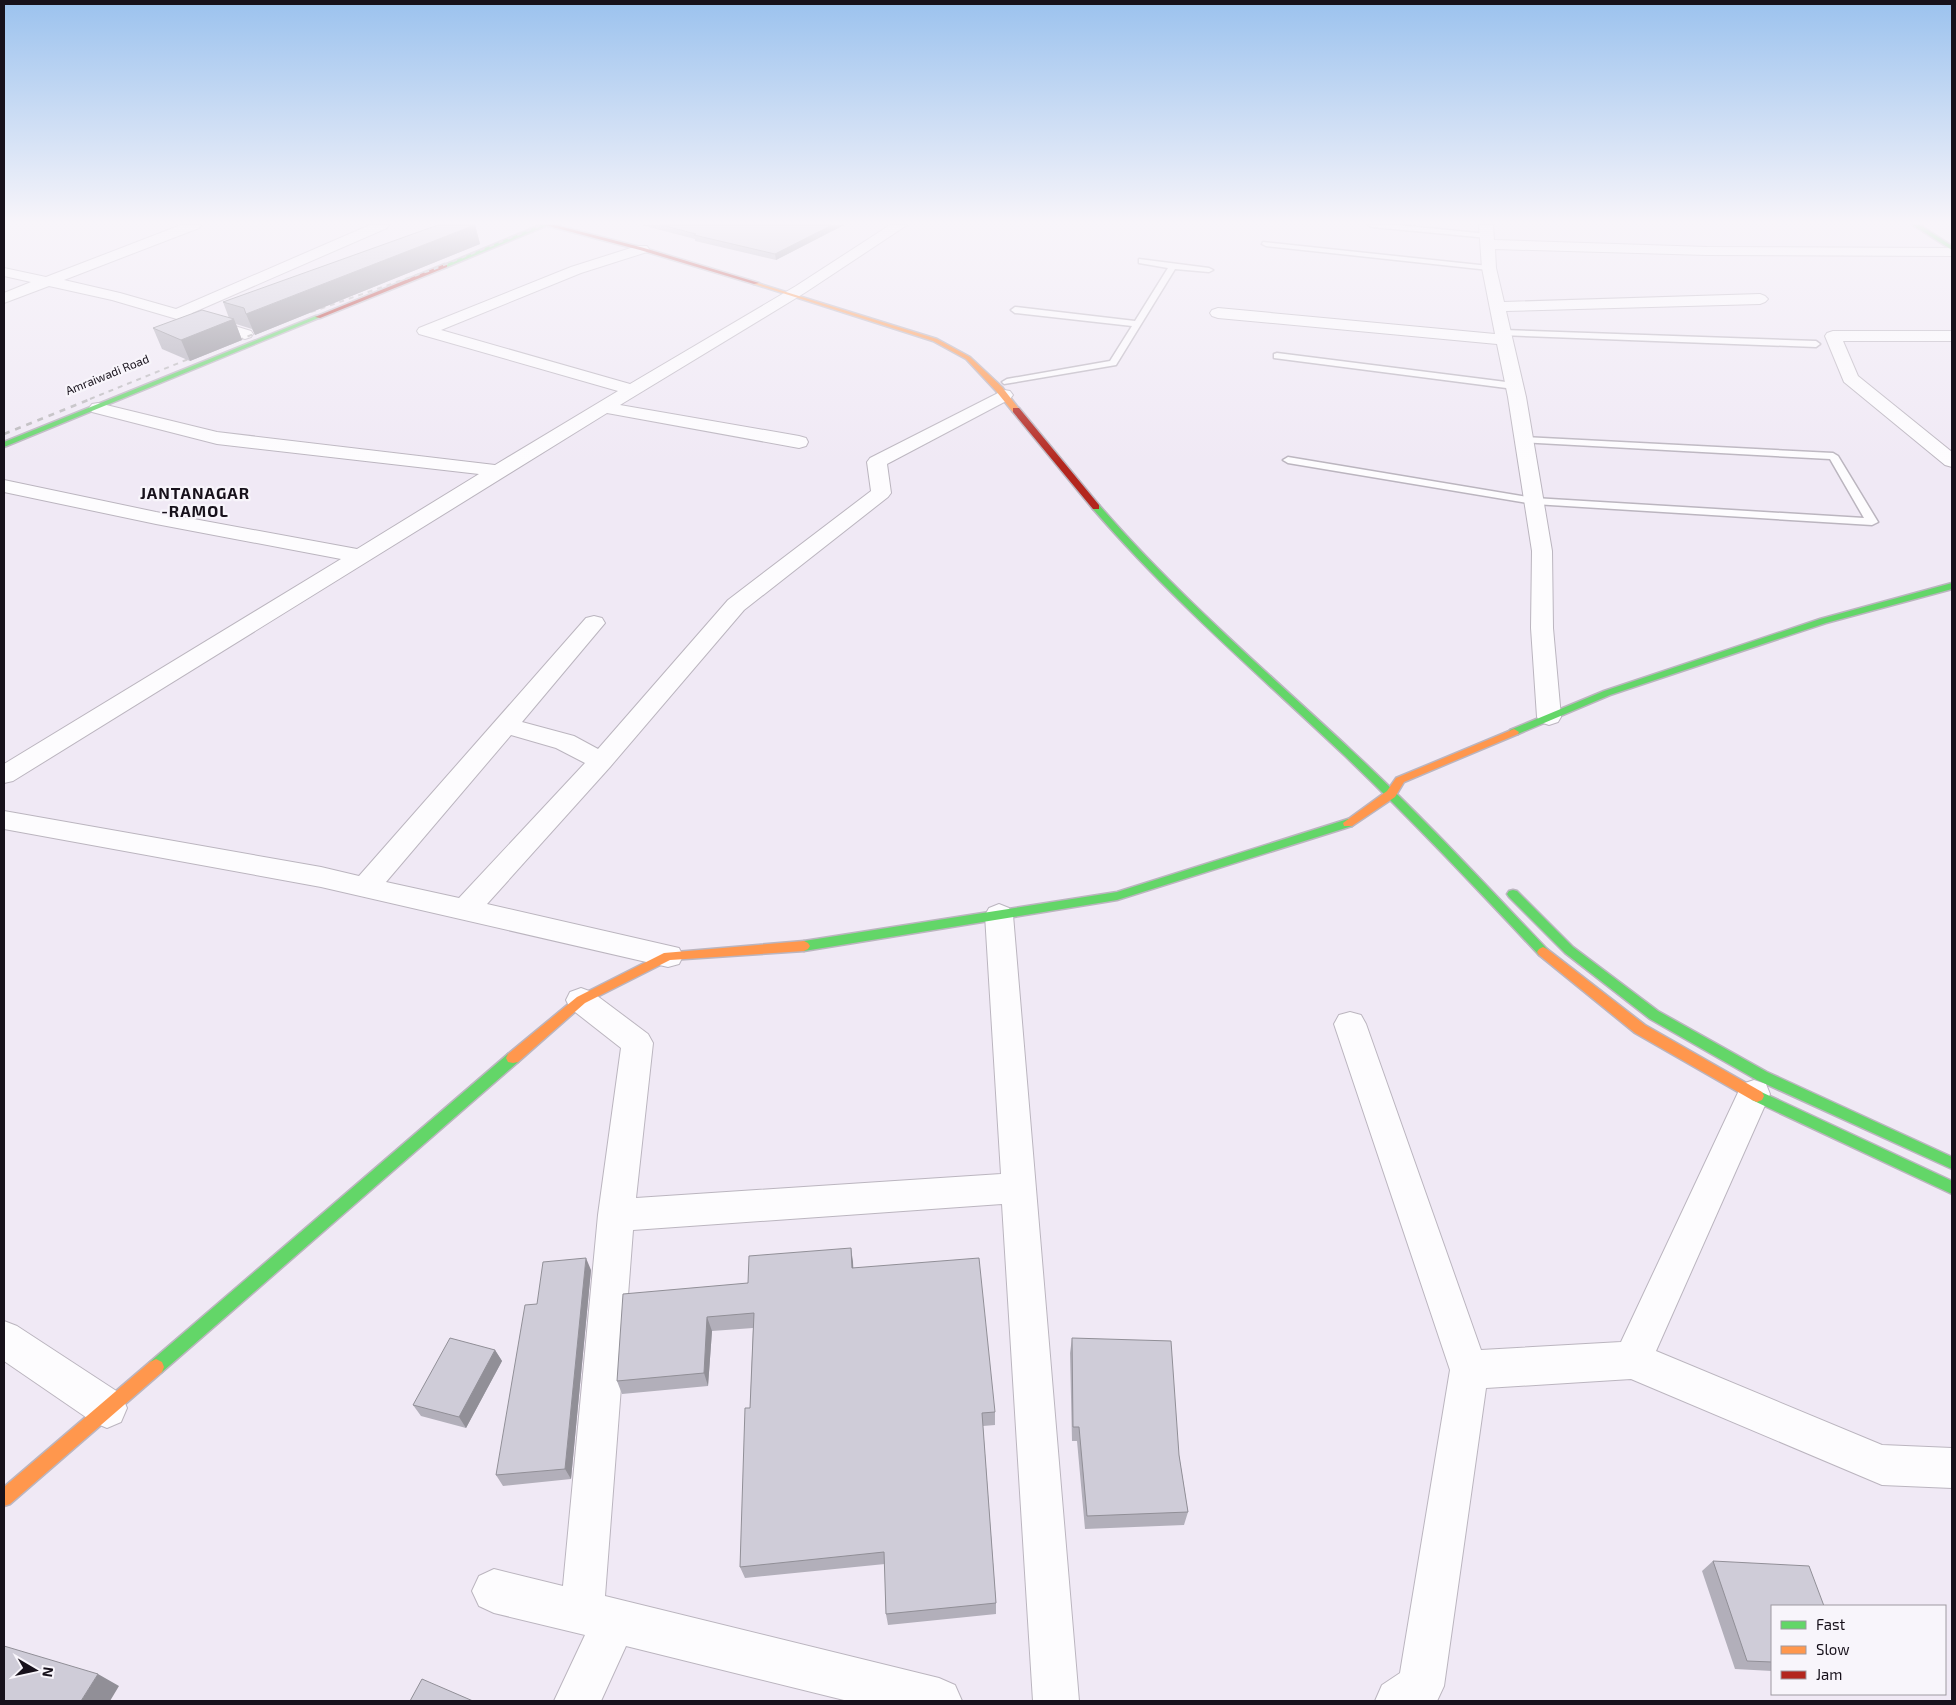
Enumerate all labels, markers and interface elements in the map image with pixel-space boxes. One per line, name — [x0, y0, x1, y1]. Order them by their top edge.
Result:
street label: Amraiwadi Road — [63, 351, 151, 397]
district label: JANTANAGAR -RAMOL — [140, 483, 250, 520]
legend — [1771, 1605, 1946, 1695]
text: Fast — [1816, 1615, 1846, 1633]
text: Slow — [1816, 1640, 1850, 1658]
north arrow — [10, 1645, 60, 1695]
text: Jam — [1816, 1665, 1842, 1683]
text: N — [39, 1666, 58, 1678]

